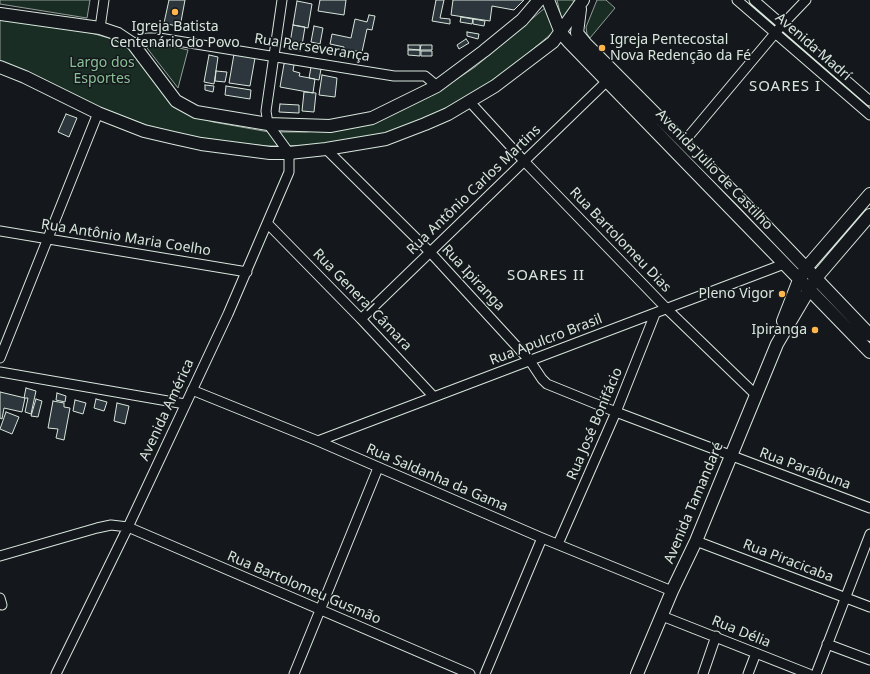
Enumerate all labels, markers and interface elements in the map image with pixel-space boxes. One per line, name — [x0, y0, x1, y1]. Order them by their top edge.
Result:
marker: Igreja Batista Centenário do Povo — [170, 7, 180, 17]
street label: Avenida Madrí — [772, 10, 854, 84]
place label: Igreja Batista Centenário do Povo — [110, 19, 240, 52]
street label: Rua Perseverança — [253, 31, 371, 65]
place label: Igreja Pentecostal Nova Redenção da Fé — [610, 32, 751, 64]
marker: Igreja Pentecostal Nova Redenção da Fé — [597, 43, 607, 53]
park label: Largo dos Esportes — [69, 55, 135, 88]
district label: SOARES I — [749, 78, 821, 96]
street label: Avenida Julio de Castilho — [652, 106, 776, 234]
street label: Rua Antônio Carlos Martins — [404, 122, 544, 258]
street label: Rua Bartolomeu Dias — [566, 184, 674, 296]
street label: Rua Antônio Maria Coelho — [40, 216, 212, 260]
street label: Rua Ipiranga — [438, 241, 508, 315]
street label: Rua General Câmara — [309, 246, 415, 354]
district label: SOARES II — [507, 267, 585, 285]
place label: Pleno Vigor — [698, 286, 774, 302]
marker: Pleno Vigor — [777, 289, 787, 299]
street label: Rua Apulcro Brasil — [487, 311, 605, 369]
place label: Ipiranga — [752, 322, 807, 338]
marker: Ipiranga — [810, 325, 820, 335]
street label: Avenida América — [136, 357, 198, 463]
street label: Rua José Bonifácio — [564, 365, 626, 483]
street label: Avenida Tamandaré — [661, 440, 727, 566]
street label: Rua Saldanha da Gama — [364, 441, 510, 515]
street label: Rua Paraíbuna — [757, 445, 853, 493]
street label: Rua Piracicaba — [740, 536, 836, 586]
street label: Rua Bartolomeu Gusmão — [225, 548, 383, 628]
street label: Rua Délia — [709, 613, 773, 651]

